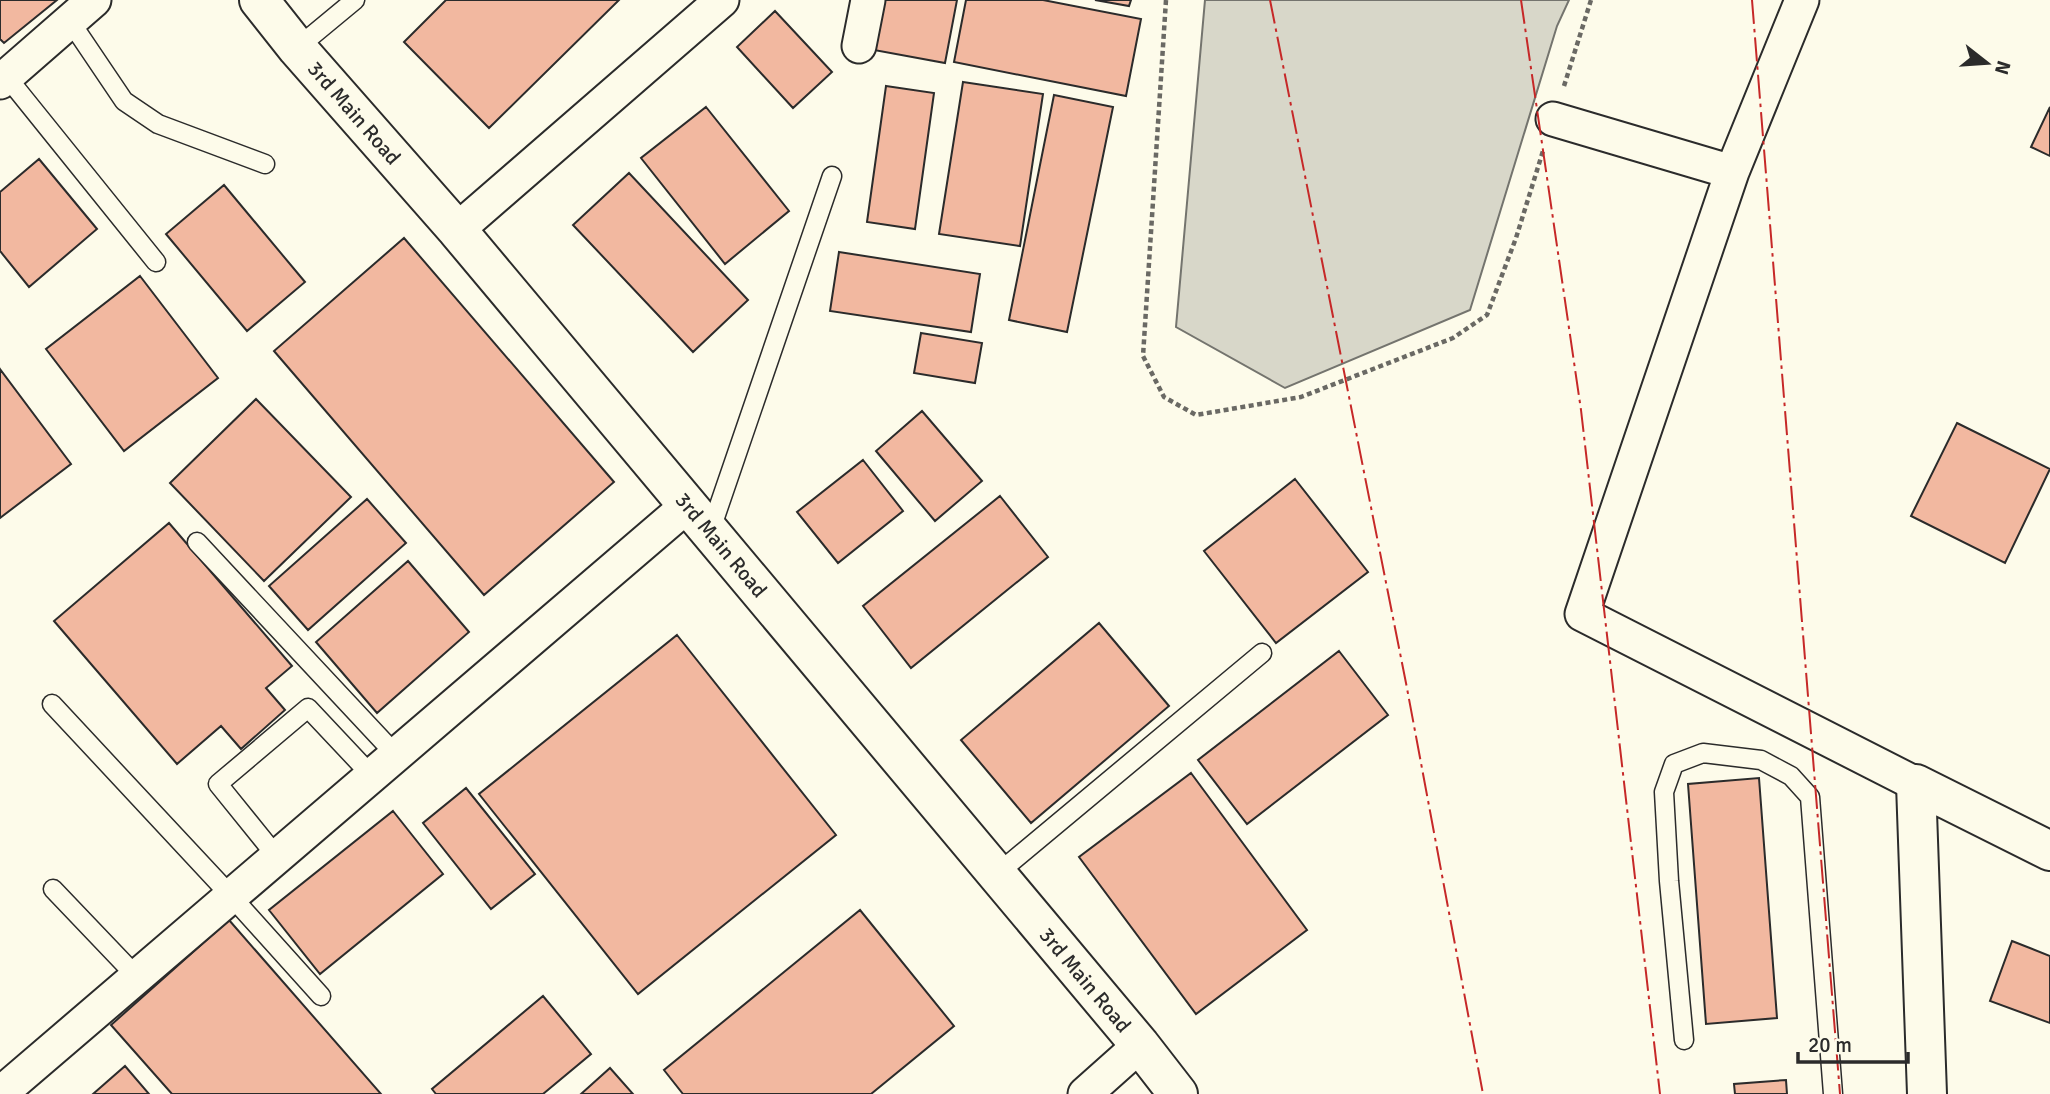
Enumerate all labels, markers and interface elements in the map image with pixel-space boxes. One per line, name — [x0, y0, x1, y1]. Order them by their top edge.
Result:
north arrow — [1952, 28, 2022, 98]
street label: 3rd Main Road — [302, 56, 406, 170]
text: N — [1989, 58, 2016, 78]
street label: 3rd Main Road — [670, 487, 772, 603]
street label: 3rd Main Road — [1034, 922, 1136, 1038]
scale bar — [1798, 1020, 1908, 1064]
text: 20 m — [1808, 1032, 1852, 1058]

